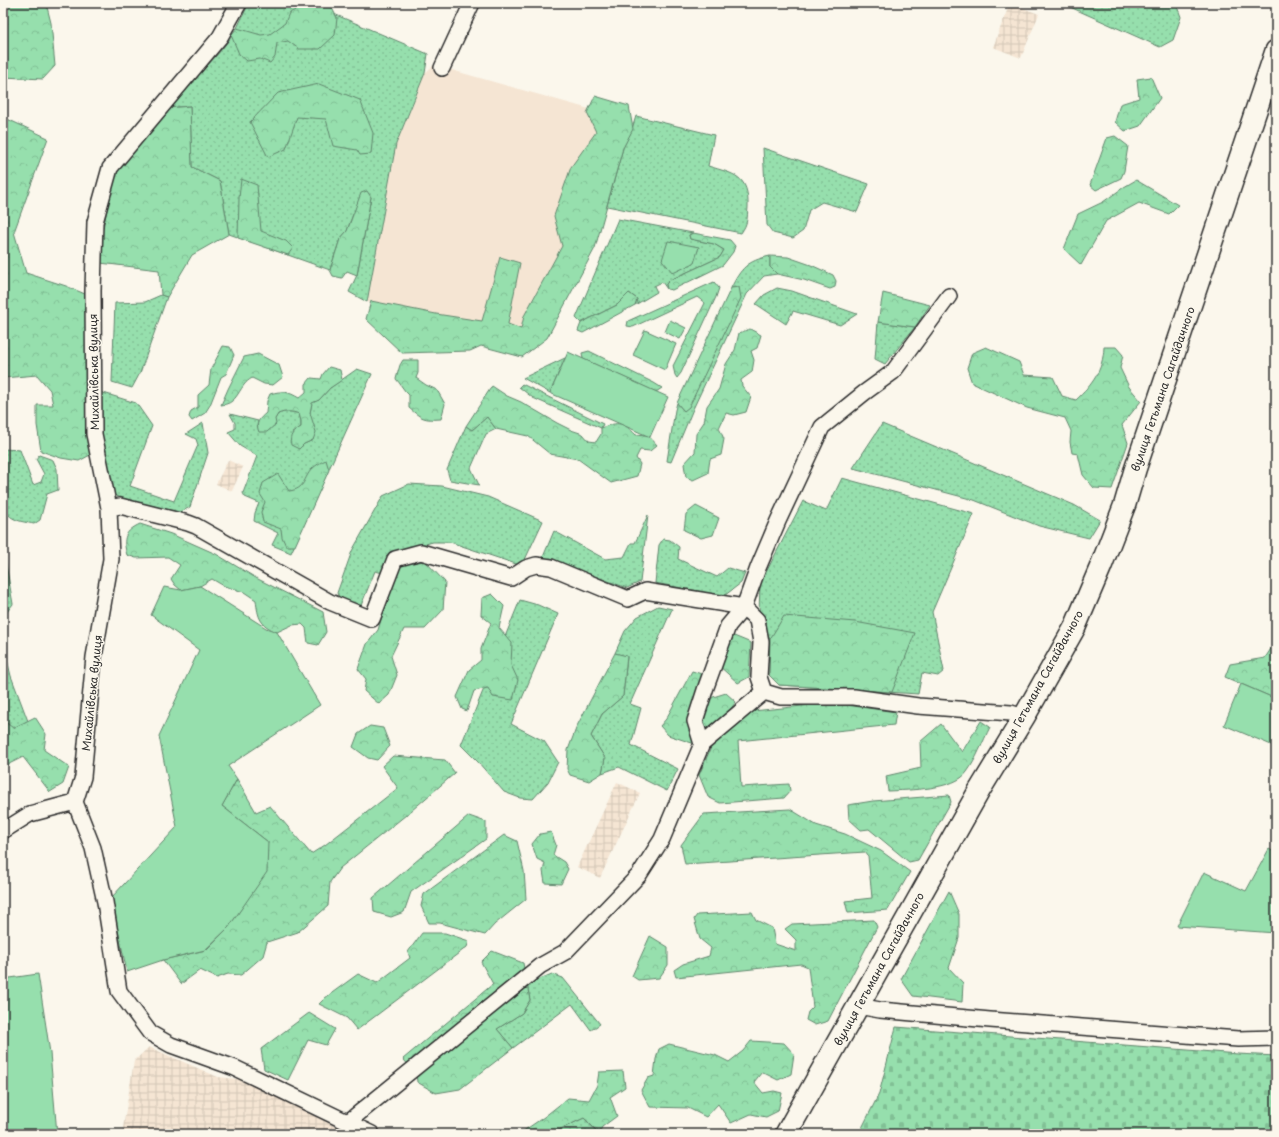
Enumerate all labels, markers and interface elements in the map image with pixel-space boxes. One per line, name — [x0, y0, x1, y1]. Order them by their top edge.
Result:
street label: вулиця Гетьмана Сагайдачного — [1126, 304, 1199, 473]
street label: Михайлівська вулиця — [84, 314, 103, 430]
street label: вулиця Гетьмана Сагайдачного — [988, 607, 1087, 767]
street label: Михайлівська вулиця — [77, 634, 106, 752]
street label: вулиця Гетьмана Сагайдачного — [829, 889, 928, 1049]

